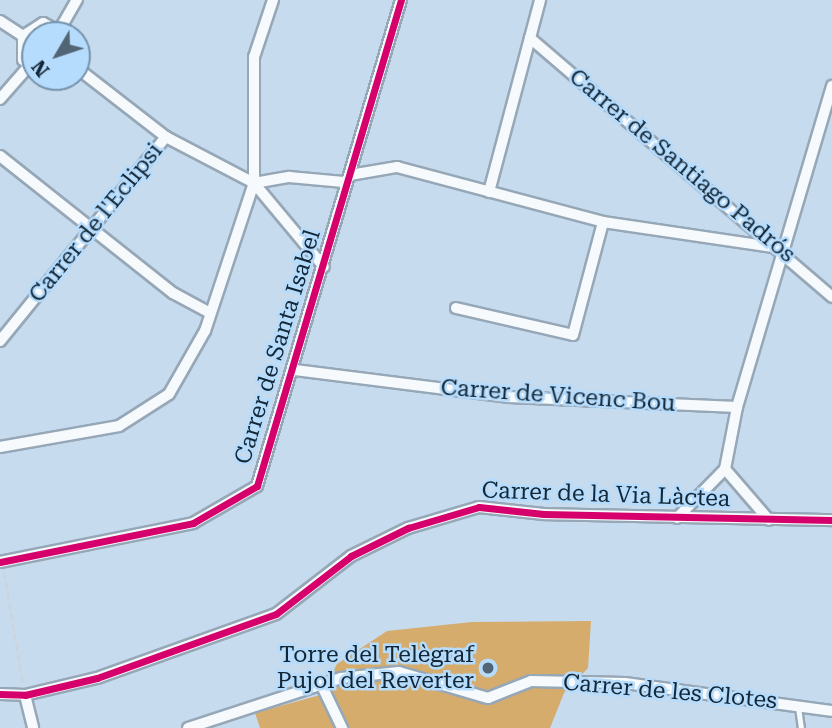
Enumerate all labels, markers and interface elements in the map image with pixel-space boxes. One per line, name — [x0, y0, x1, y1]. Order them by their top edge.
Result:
north arrow — [21, 21, 91, 91]
text: N — [27, 55, 54, 81]
street label: Carrer de Santiago Padrós — [563, 63, 801, 269]
street label: Carrer de l'Eclipsi — [23, 138, 169, 308]
street label: Carrer de Santa Isabel — [229, 227, 327, 467]
street label: Carrer de Vicenc Bou — [440, 374, 676, 418]
street label: Carrer de la Via Làctea — [481, 477, 731, 513]
place label: Torre del Telègraf Pujol del Reverter — [277, 641, 474, 695]
marker: Torre del Telègraf Pujol del Reverter — [480, 660, 496, 676]
street label: Carrer de les Clotes — [562, 669, 778, 715]

